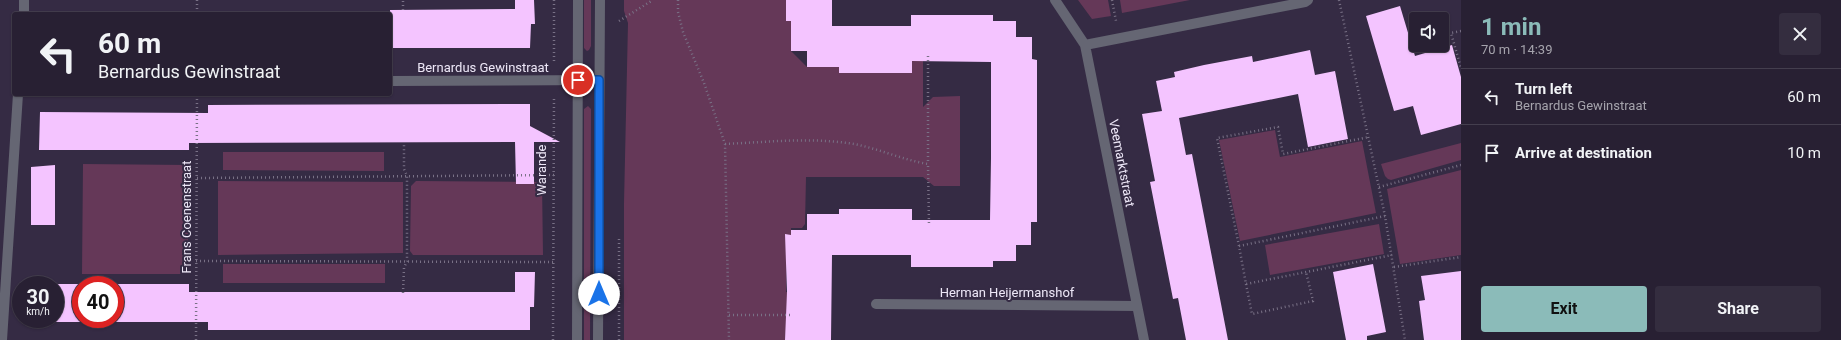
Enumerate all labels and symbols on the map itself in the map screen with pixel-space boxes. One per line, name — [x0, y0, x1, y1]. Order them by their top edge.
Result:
street label: Bernardus Gewinstraat — [417, 60, 549, 75]
pin — [561, 63, 595, 97]
street label: Veemarktstraat — [1106, 118, 1138, 208]
street label: Warande — [534, 144, 549, 196]
street label: Frans Coenenstraat — [179, 161, 194, 273]
position arrow — [578, 273, 620, 315]
speed limit sign: 40 — [72, 276, 124, 328]
street label: Herman Heijermanshof — [940, 285, 1075, 300]

